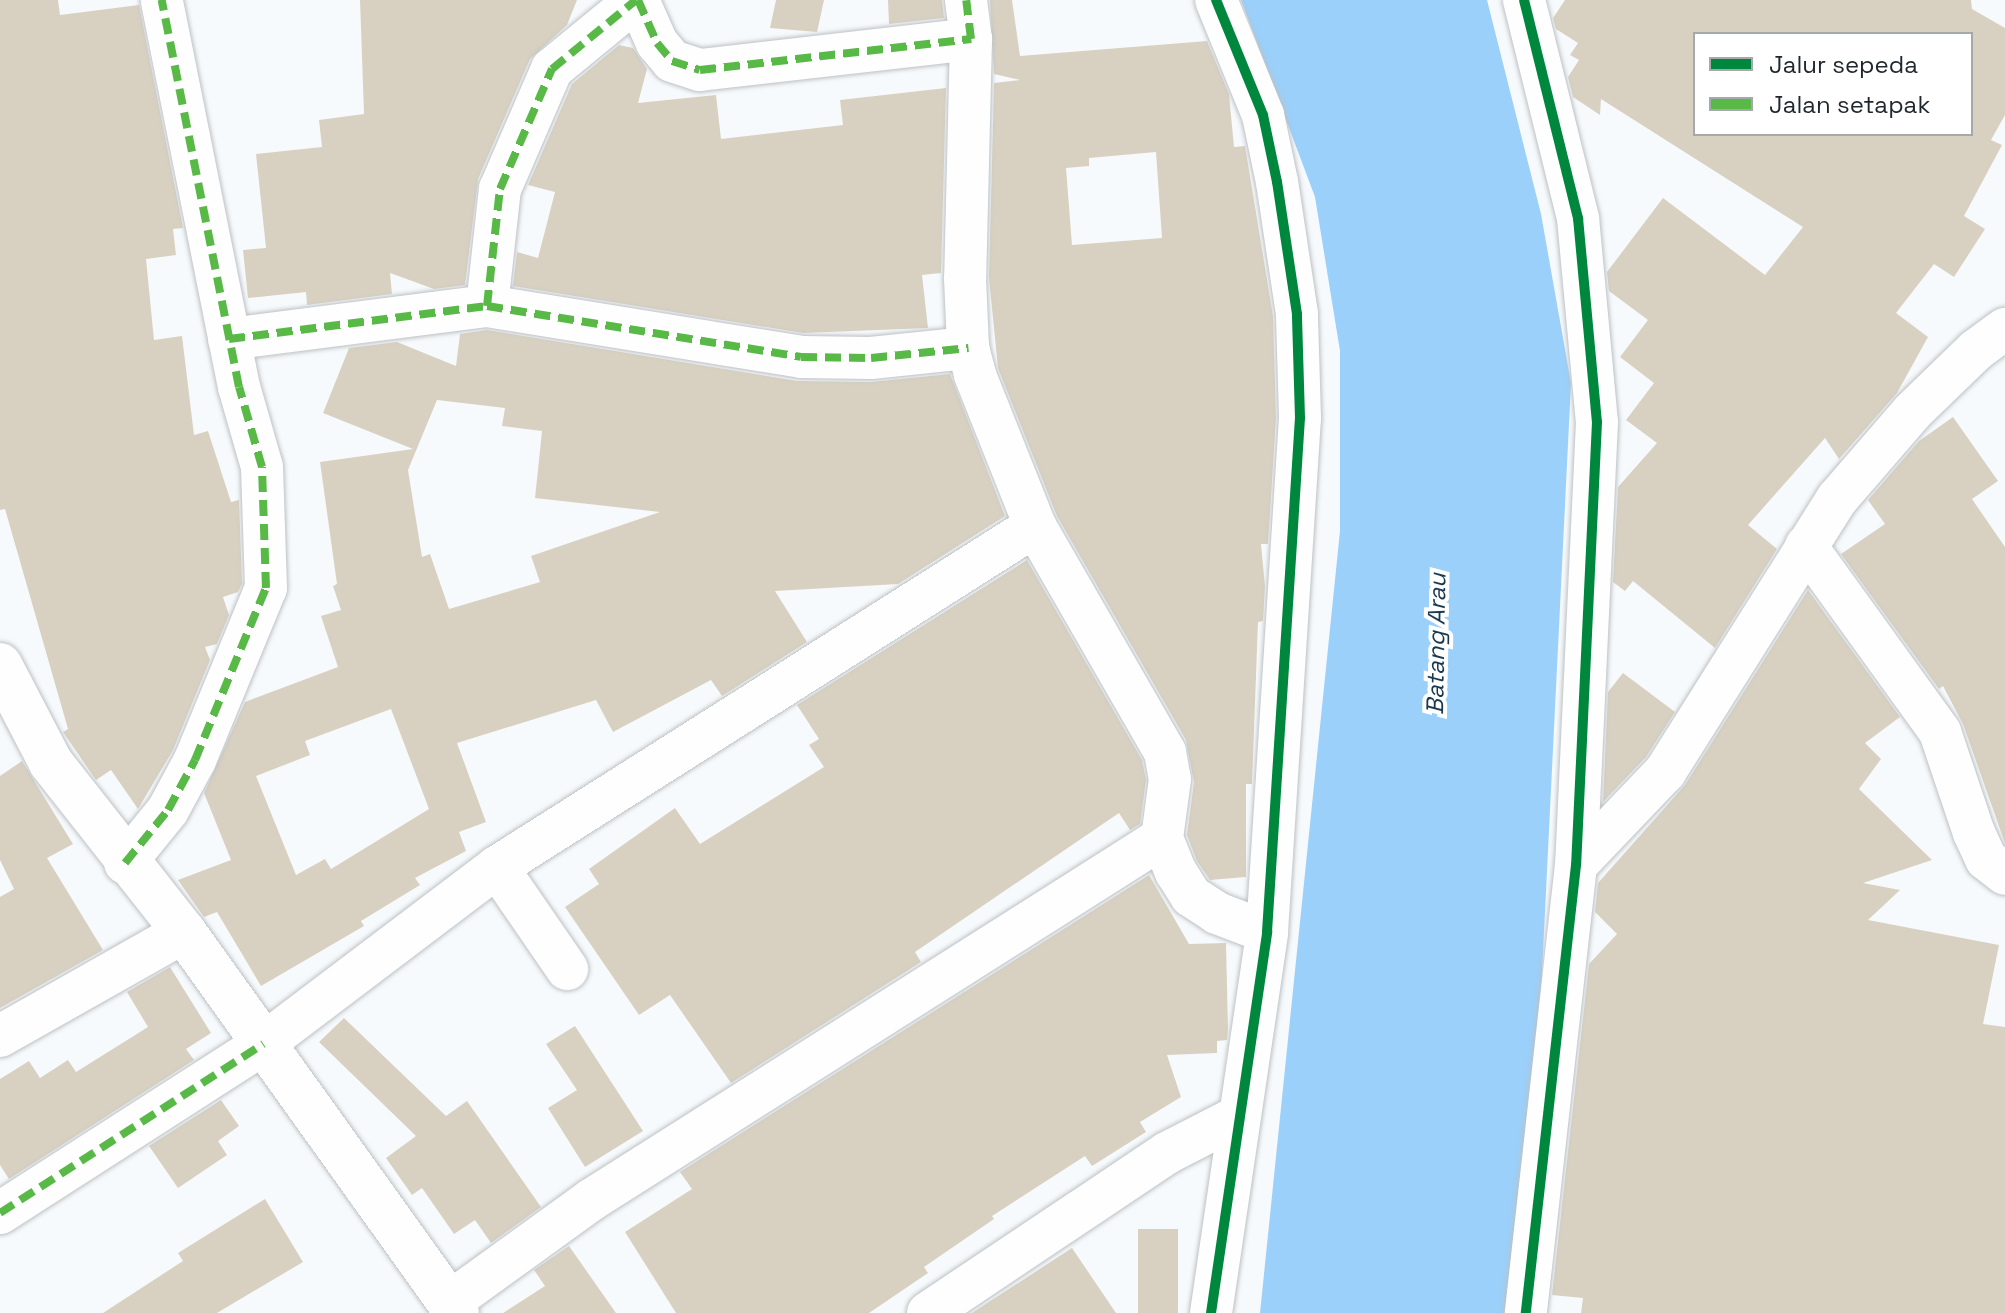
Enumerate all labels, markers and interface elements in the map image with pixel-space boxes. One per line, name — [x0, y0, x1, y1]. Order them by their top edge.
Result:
legend — [1693, 32, 1973, 136]
text: Jalur sepeda — [1769, 49, 1918, 80]
text: Jalan setapak — [1769, 89, 1930, 120]
water label: Batang Arau — [1420, 573, 1452, 715]

